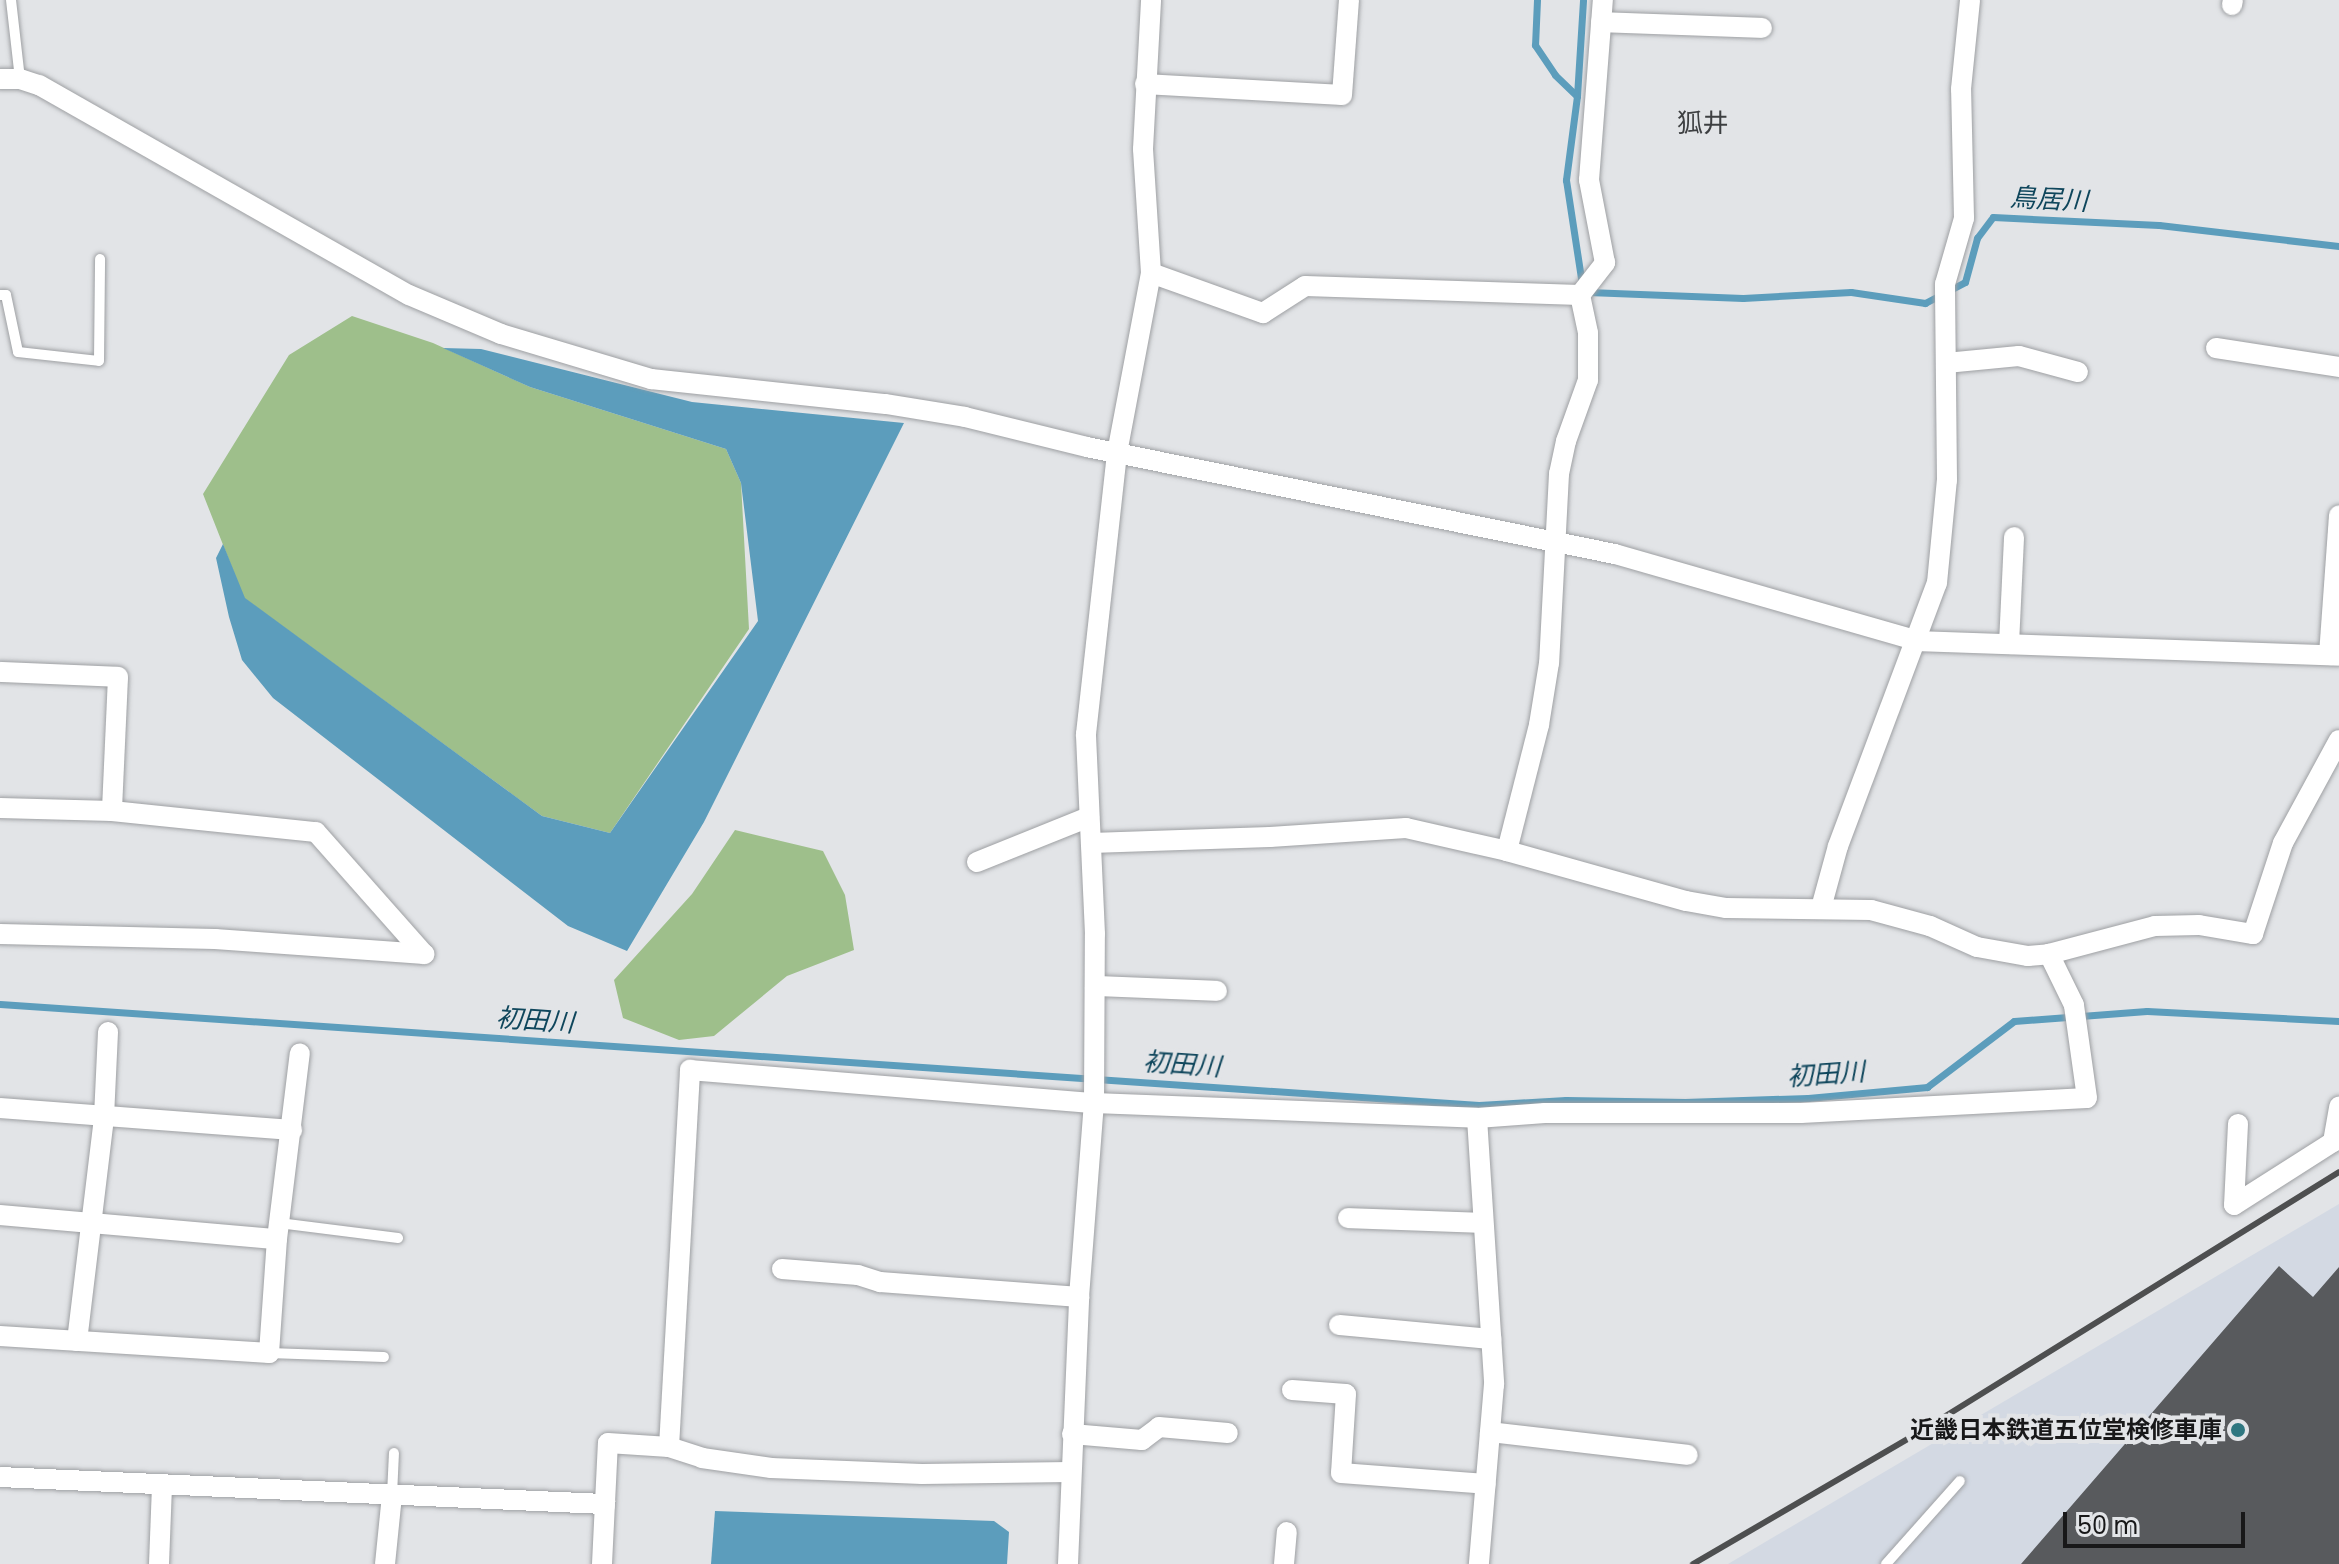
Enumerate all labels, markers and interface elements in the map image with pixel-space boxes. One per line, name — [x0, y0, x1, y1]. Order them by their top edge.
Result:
district label: 狐井 — [1677, 108, 1729, 140]
water label: 鳥居川 — [2009, 182, 2089, 218]
water label: 初田川 — [495, 1003, 575, 1039]
water label: 初田川 — [1142, 1047, 1222, 1083]
water label: 初田川 — [1786, 1057, 1866, 1093]
place label: 近畿日本鉄道五位堂検修車庫 — [1910, 1416, 2222, 1444]
marker: 近畿日本鉄道五位堂検修車庫 — [2229, 1421, 2247, 1439]
scale bar — [2067, 1496, 2249, 1546]
text: 50 m — [2077, 1509, 2138, 1542]

